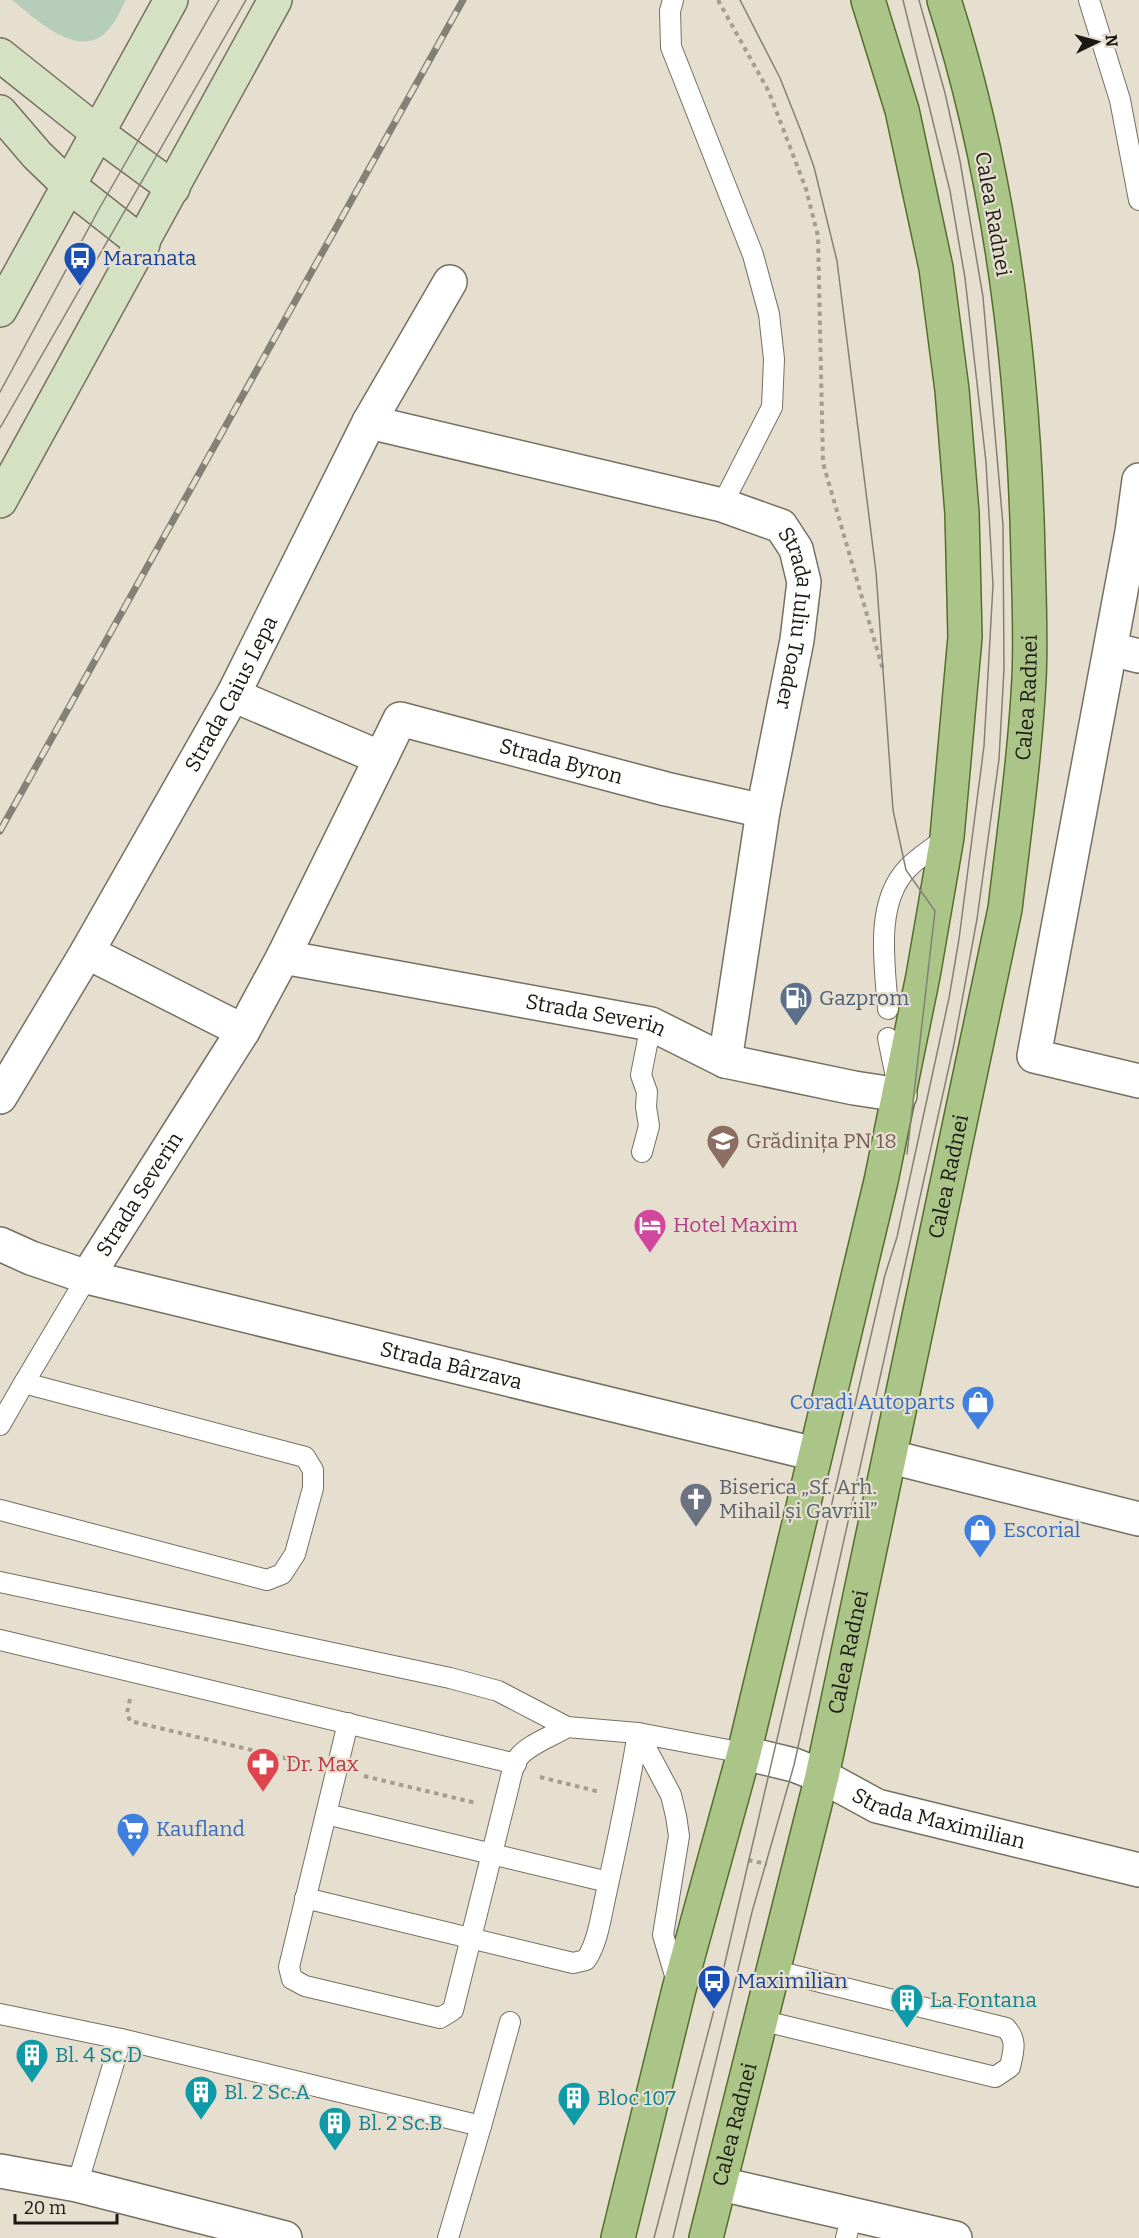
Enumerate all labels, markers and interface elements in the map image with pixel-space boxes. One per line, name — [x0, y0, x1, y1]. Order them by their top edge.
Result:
north arrow — [1067, 12, 1127, 72]
text: N — [1101, 34, 1121, 48]
street label: Calea Radnei — [969, 150, 1017, 278]
bus stop icon: Maranata — [62, 240, 98, 287]
place label: Maranata — [103, 245, 197, 271]
street label: Strada Iuliu Toader — [771, 522, 818, 711]
street label: Strada Caius Lepa — [179, 611, 284, 776]
street label: Calea Radnei — [1010, 635, 1043, 762]
street label: Strada Byron — [497, 733, 625, 790]
fuel station icon: Gazprom — [778, 980, 814, 1027]
place label: Gazprom — [819, 985, 909, 1011]
street label: Strada Severin — [524, 988, 670, 1042]
street label: Calea Radnei — [923, 1112, 974, 1241]
school or university icon: Grădinița PN 18 — [705, 1123, 741, 1170]
street label: Strada Severin — [90, 1127, 189, 1261]
place label: Grădinița PN 18 — [746, 1128, 897, 1154]
hotel icon: Hotel Maxim — [632, 1207, 668, 1254]
place label: Hotel Maxim — [673, 1212, 798, 1238]
street label: Strada Bârzava — [378, 1336, 525, 1395]
shop icon: Coradi Autoparts — [960, 1384, 996, 1431]
place label: Coradi Autoparts — [790, 1389, 955, 1415]
place label: Biserica „Sf. Arh. Mihail și Gavriil” — [719, 1474, 877, 1524]
church icon: Biserica „Sf. Arh. Mihail și Gavriil” — [678, 1481, 714, 1528]
shop icon: Escorial — [962, 1512, 998, 1559]
place label: Escorial — [1003, 1517, 1081, 1543]
street label: Calea Radnei — [822, 1588, 874, 1717]
pharmacy icon: Dr. Max — [245, 1746, 281, 1793]
place label: Dr. Max — [286, 1751, 359, 1777]
street label: Strada Maximilian — [848, 1782, 1028, 1855]
supermarket icon: Kaufland — [115, 1811, 151, 1858]
place label: Kaufland — [156, 1816, 245, 1842]
bus stop icon: Maximilian — [696, 1963, 732, 2010]
place label: Maximilian — [737, 1968, 848, 1994]
building icon: La Fontana — [889, 1982, 925, 2029]
place label: La Fontana — [930, 1987, 1037, 2013]
building icon: Bl. 4 Sc.D — [14, 2037, 50, 2084]
place label: Bl. 4 Sc.D — [55, 2042, 142, 2068]
street label: Calea Radnei — [706, 2060, 762, 2189]
building icon: Bl. 2 Sc.A — [183, 2074, 219, 2121]
place label: Bl. 2 Sc.A — [224, 2079, 310, 2105]
building icon: Bloc 107 — [556, 2080, 592, 2127]
place label: Bloc 107 — [597, 2085, 676, 2111]
building icon: Bl. 2 Sc.B — [317, 2105, 353, 2152]
place label: Bl. 2 Sc.B — [358, 2110, 443, 2136]
scale bar — [15, 2187, 117, 2225]
text: 20 m — [24, 2197, 66, 2219]

